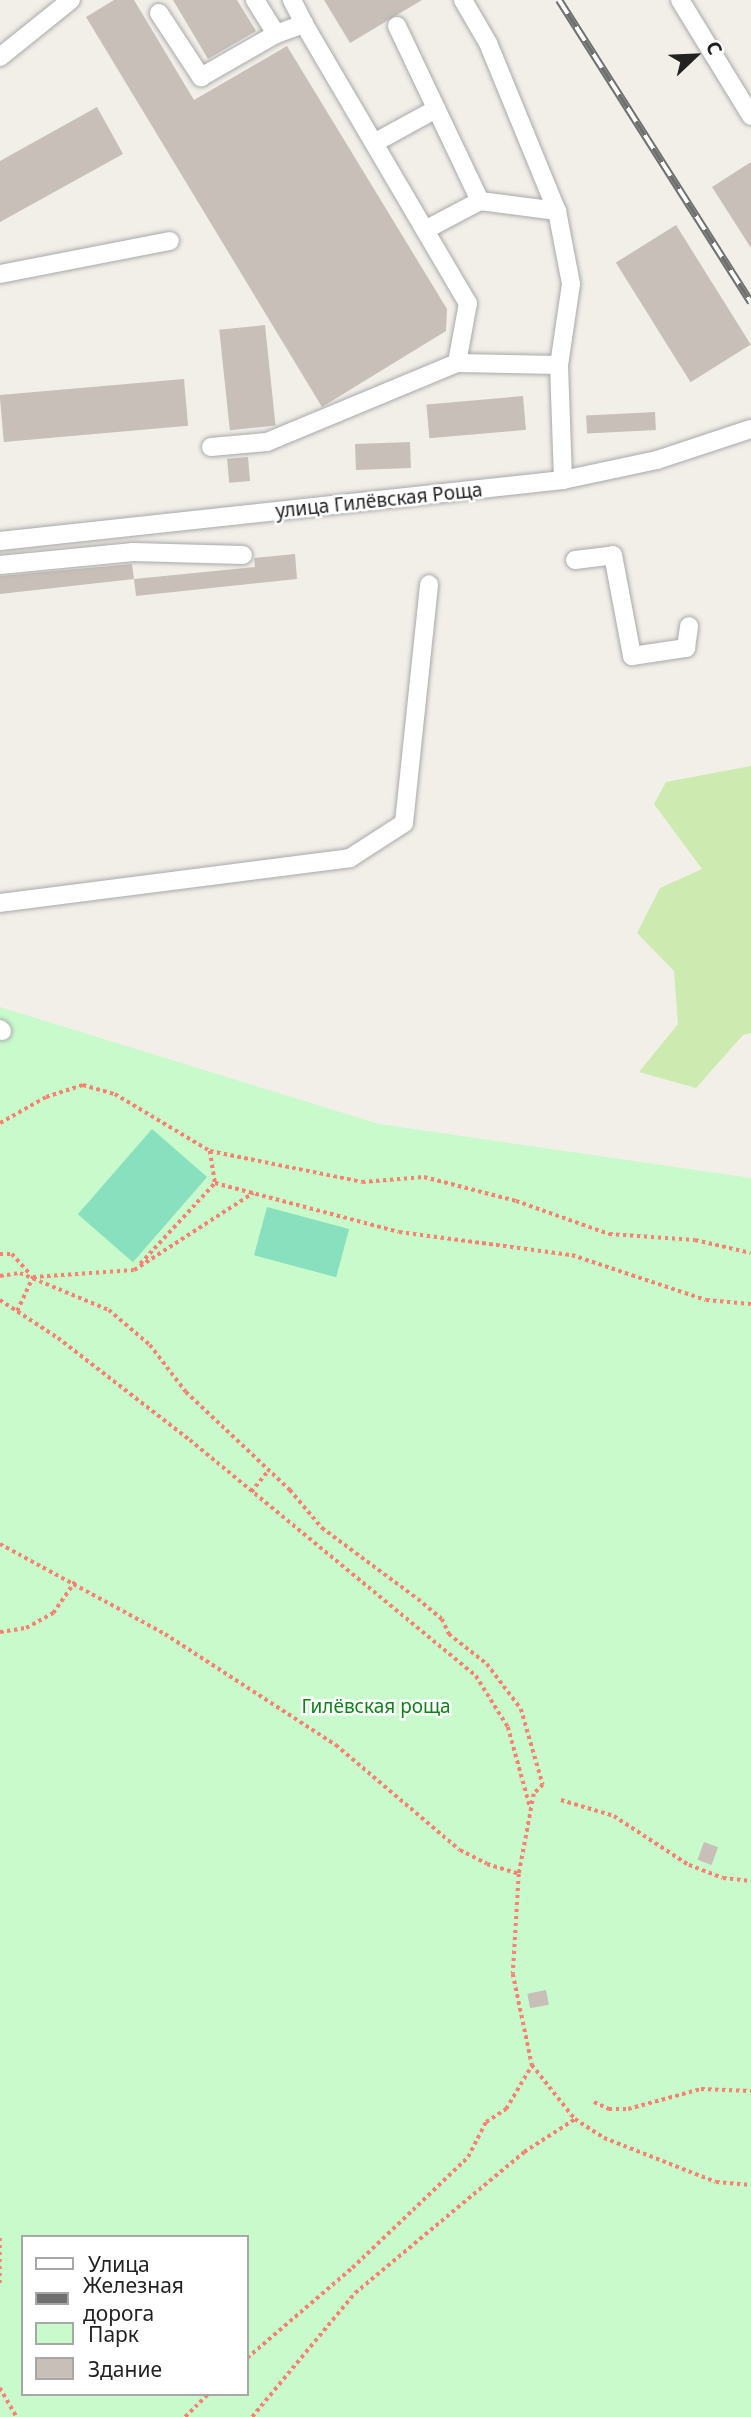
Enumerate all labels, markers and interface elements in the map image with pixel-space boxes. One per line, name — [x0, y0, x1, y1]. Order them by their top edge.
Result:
north arrow — [660, 21, 730, 91]
text: С — [700, 37, 729, 59]
street label: улица Гилёвская Роща — [274, 479, 484, 523]
park label: Гилёвская роща — [301, 1696, 451, 1718]
legend — [21, 2235, 248, 2396]
text: Улица — [88, 2250, 150, 2278]
text: Железная дорога — [83, 2271, 184, 2327]
text: Парк — [88, 2320, 139, 2348]
text: Здание — [88, 2355, 162, 2383]

